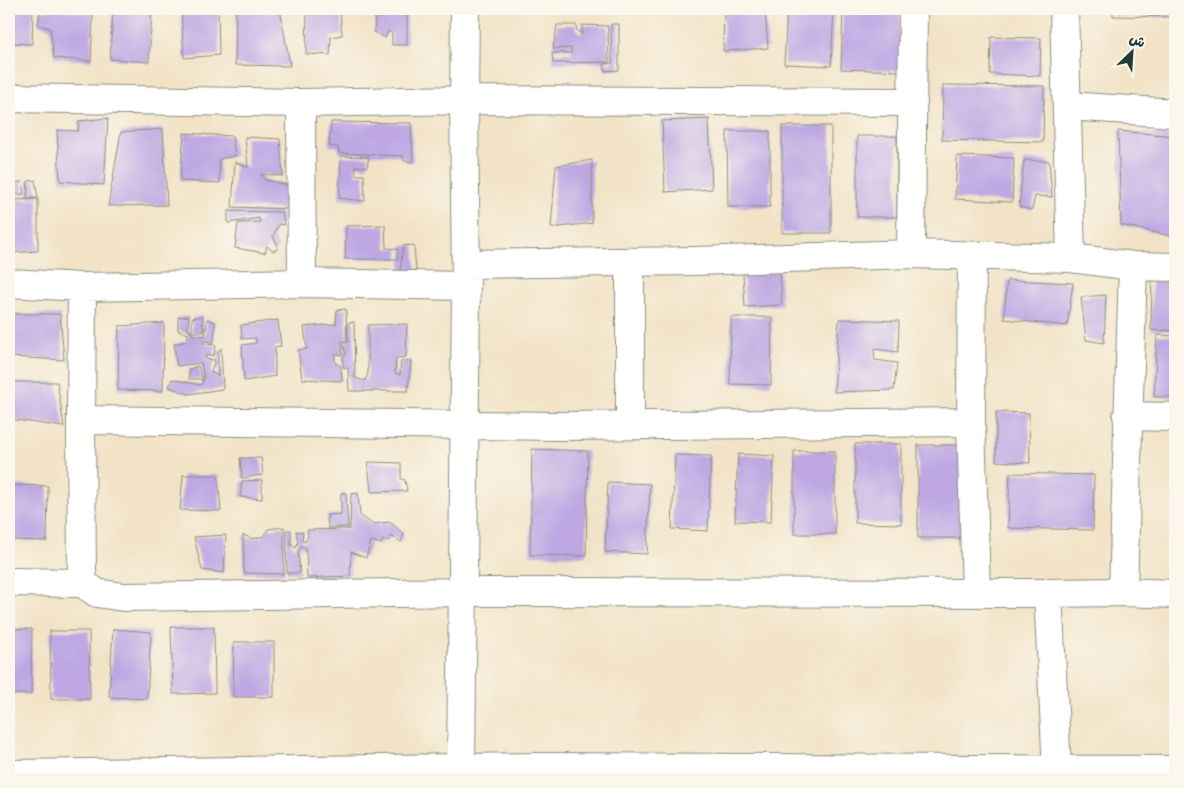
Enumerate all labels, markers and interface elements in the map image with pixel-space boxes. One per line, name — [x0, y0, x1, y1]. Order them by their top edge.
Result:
north arrow — [1106, 28, 1156, 78]
text: ش — [1127, 29, 1148, 52]

